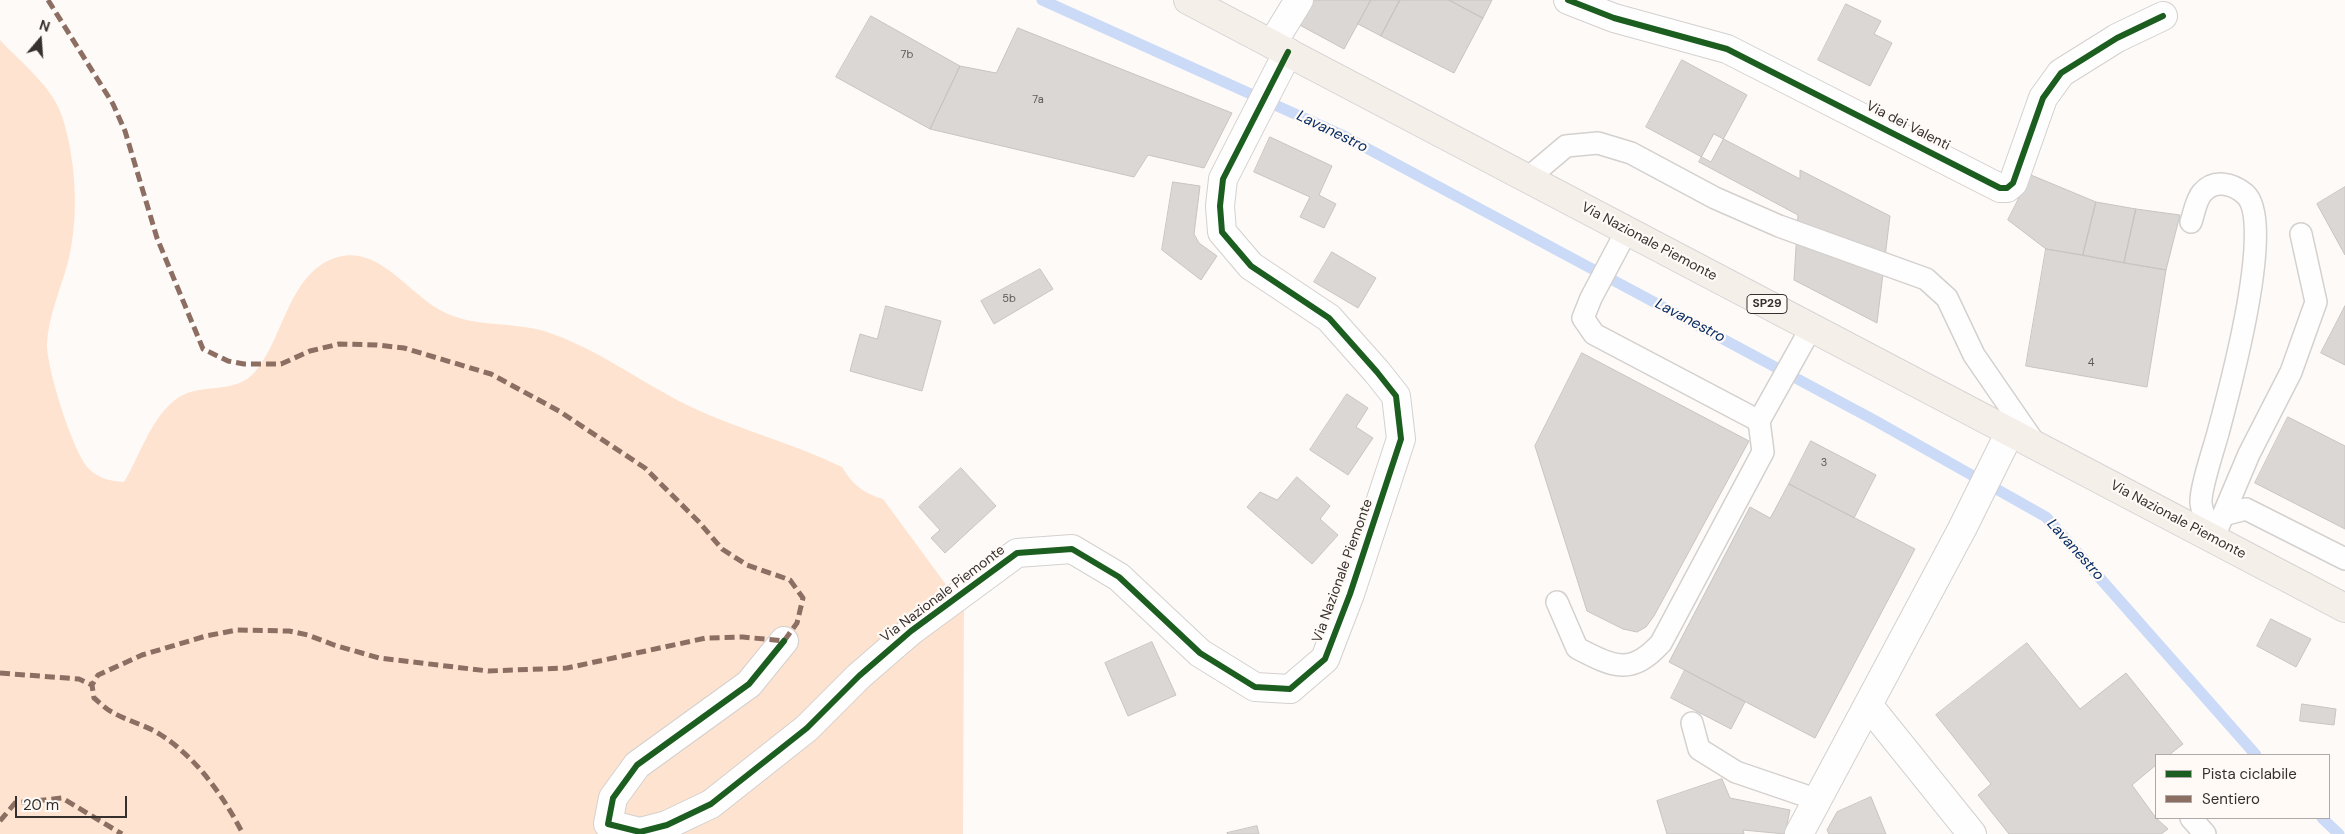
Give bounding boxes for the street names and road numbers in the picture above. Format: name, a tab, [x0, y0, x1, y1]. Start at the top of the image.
street label: Via dei Valenti	[1863, 98, 1953, 154]
street label: Via Nazionale Piemonte	[1578, 199, 1720, 285]
road number: SP29	[1747, 294, 1787, 314]
street label: Via Nazionale Piemonte	[2107, 477, 2249, 563]
street label: Via Nazionale Piemonte	[1309, 497, 1377, 645]
street label: Via Nazionale Piemonte	[878, 542, 1008, 646]

